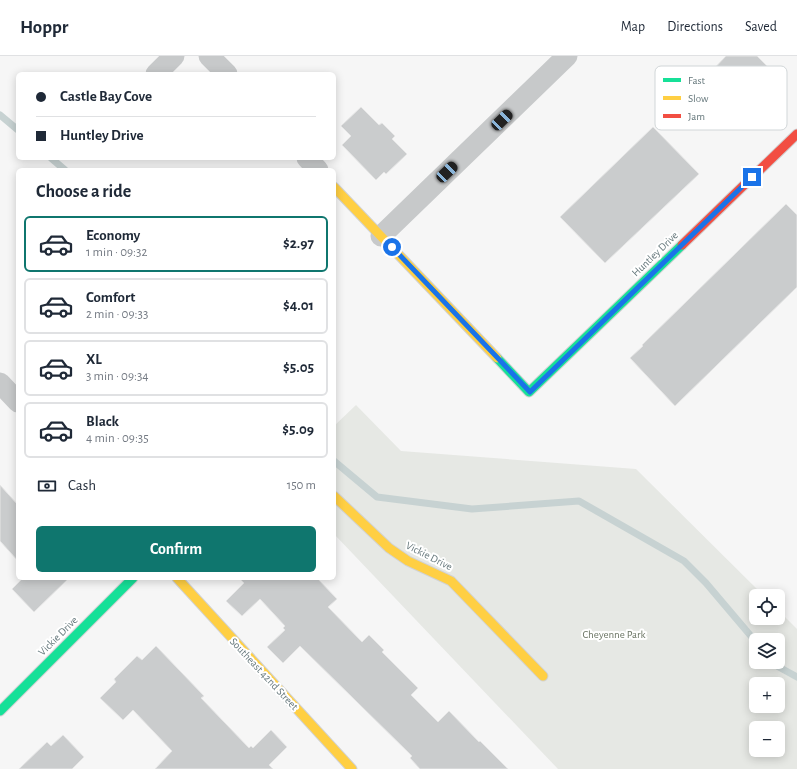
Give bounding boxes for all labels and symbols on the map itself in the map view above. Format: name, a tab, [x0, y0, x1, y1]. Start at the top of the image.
legend	[655, 66, 787, 130]
text: Fast	[688, 75, 706, 86]
text: Slow	[688, 93, 709, 104]
car	[489, 107, 515, 133]
text: Jam	[688, 111, 705, 122]
car	[434, 159, 460, 185]
route end	[743, 168, 761, 186]
street label: Huntley Drive	[630, 229, 680, 279]
route start	[383, 238, 401, 256]
street label: Vickie Drive	[404, 540, 454, 572]
street label: Vickie Drive	[36, 614, 80, 658]
park label: Cheyenne Park	[582, 629, 646, 640]
street label: Southeast 42nd Street	[228, 636, 300, 713]

